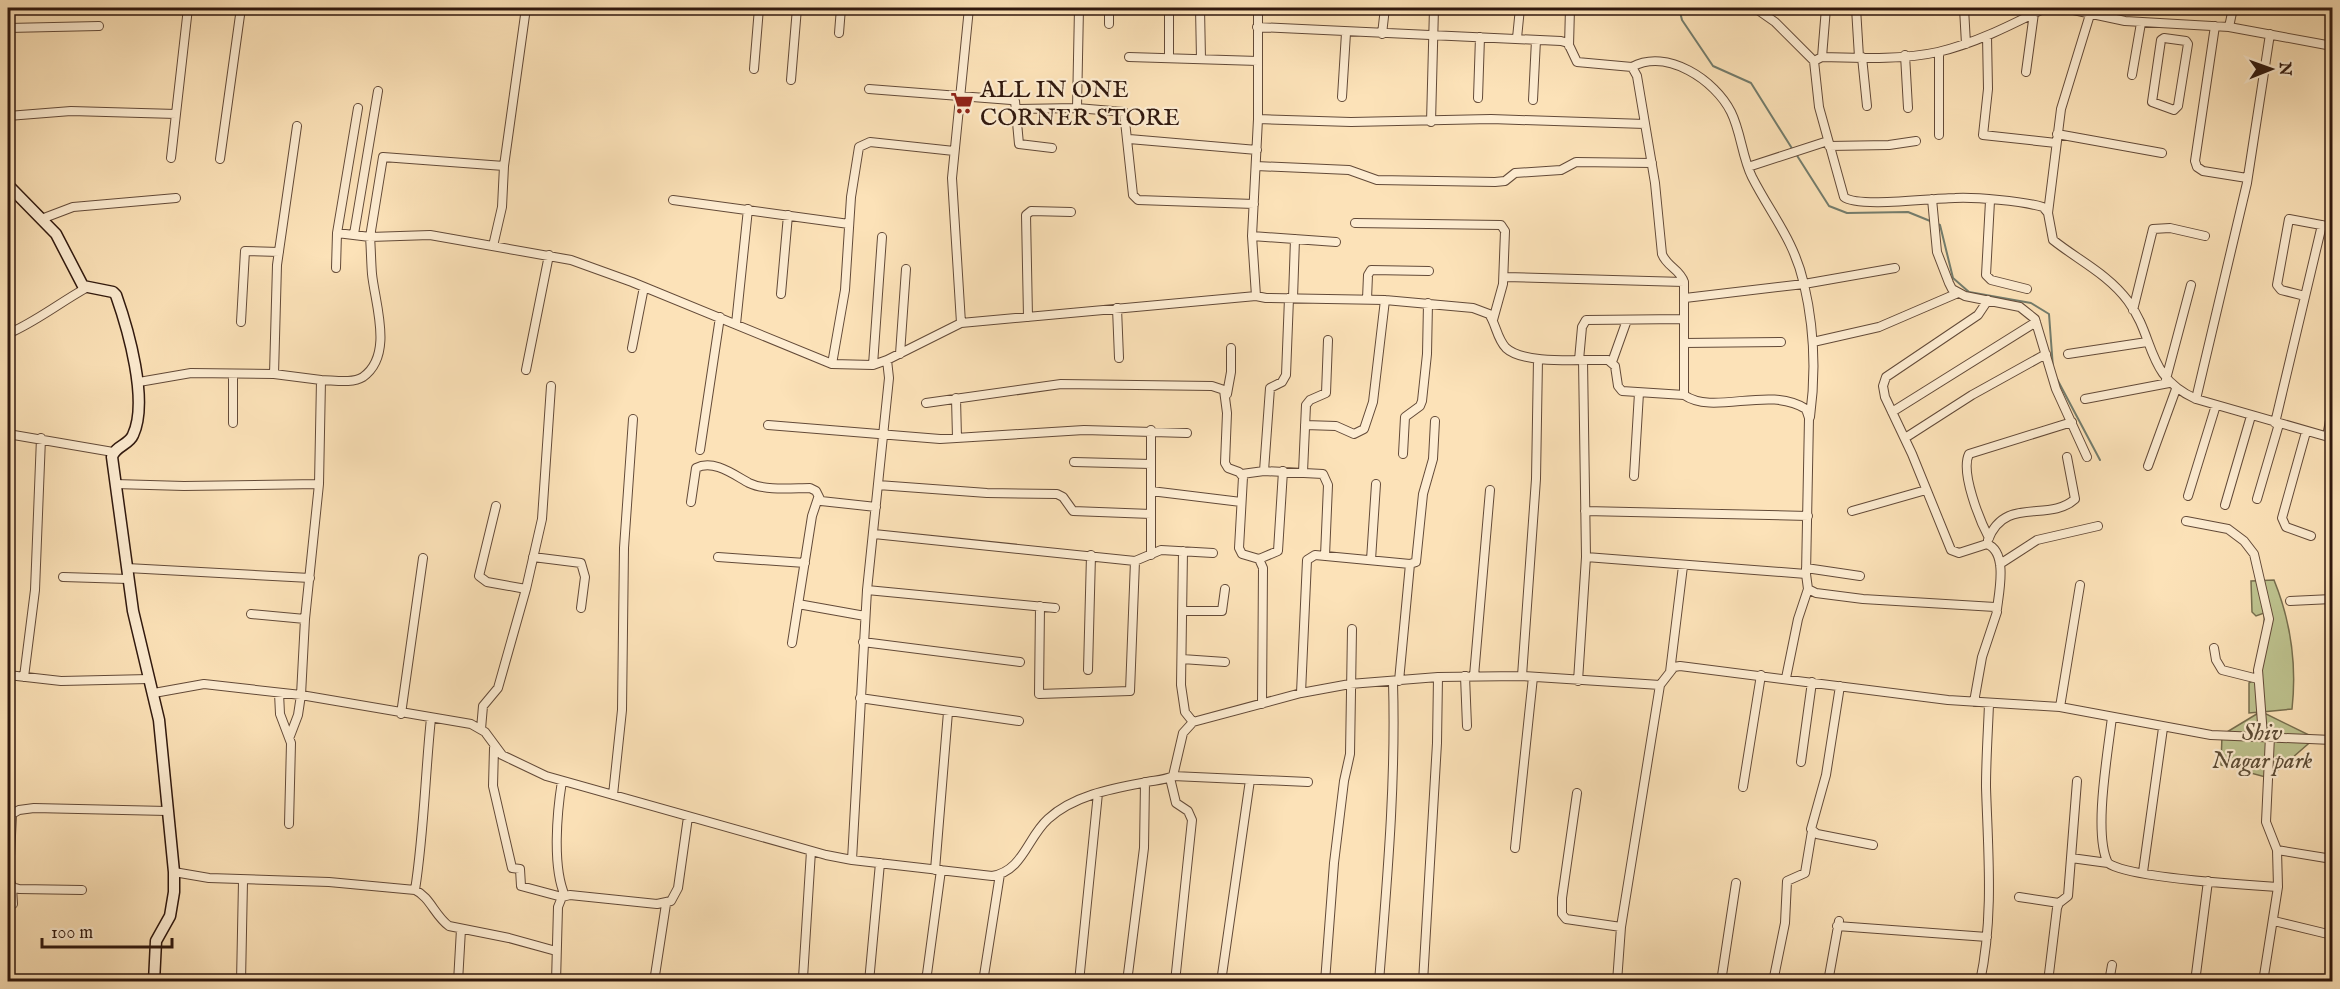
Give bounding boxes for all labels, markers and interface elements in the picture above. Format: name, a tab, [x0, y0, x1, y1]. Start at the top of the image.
north arrow	[2241, 39, 2301, 99]
text: N	[2274, 61, 2294, 76]
place label: ALL IN ONE CORNER STORE	[979, 75, 1180, 134]
supermarket icon: ALL IN ONE CORNER STORE	[949, 90, 975, 116]
park label: Shiv Nagar park	[2212, 718, 2313, 777]
scale bar	[42, 911, 172, 949]
text: 100 m	[51, 922, 93, 945]

